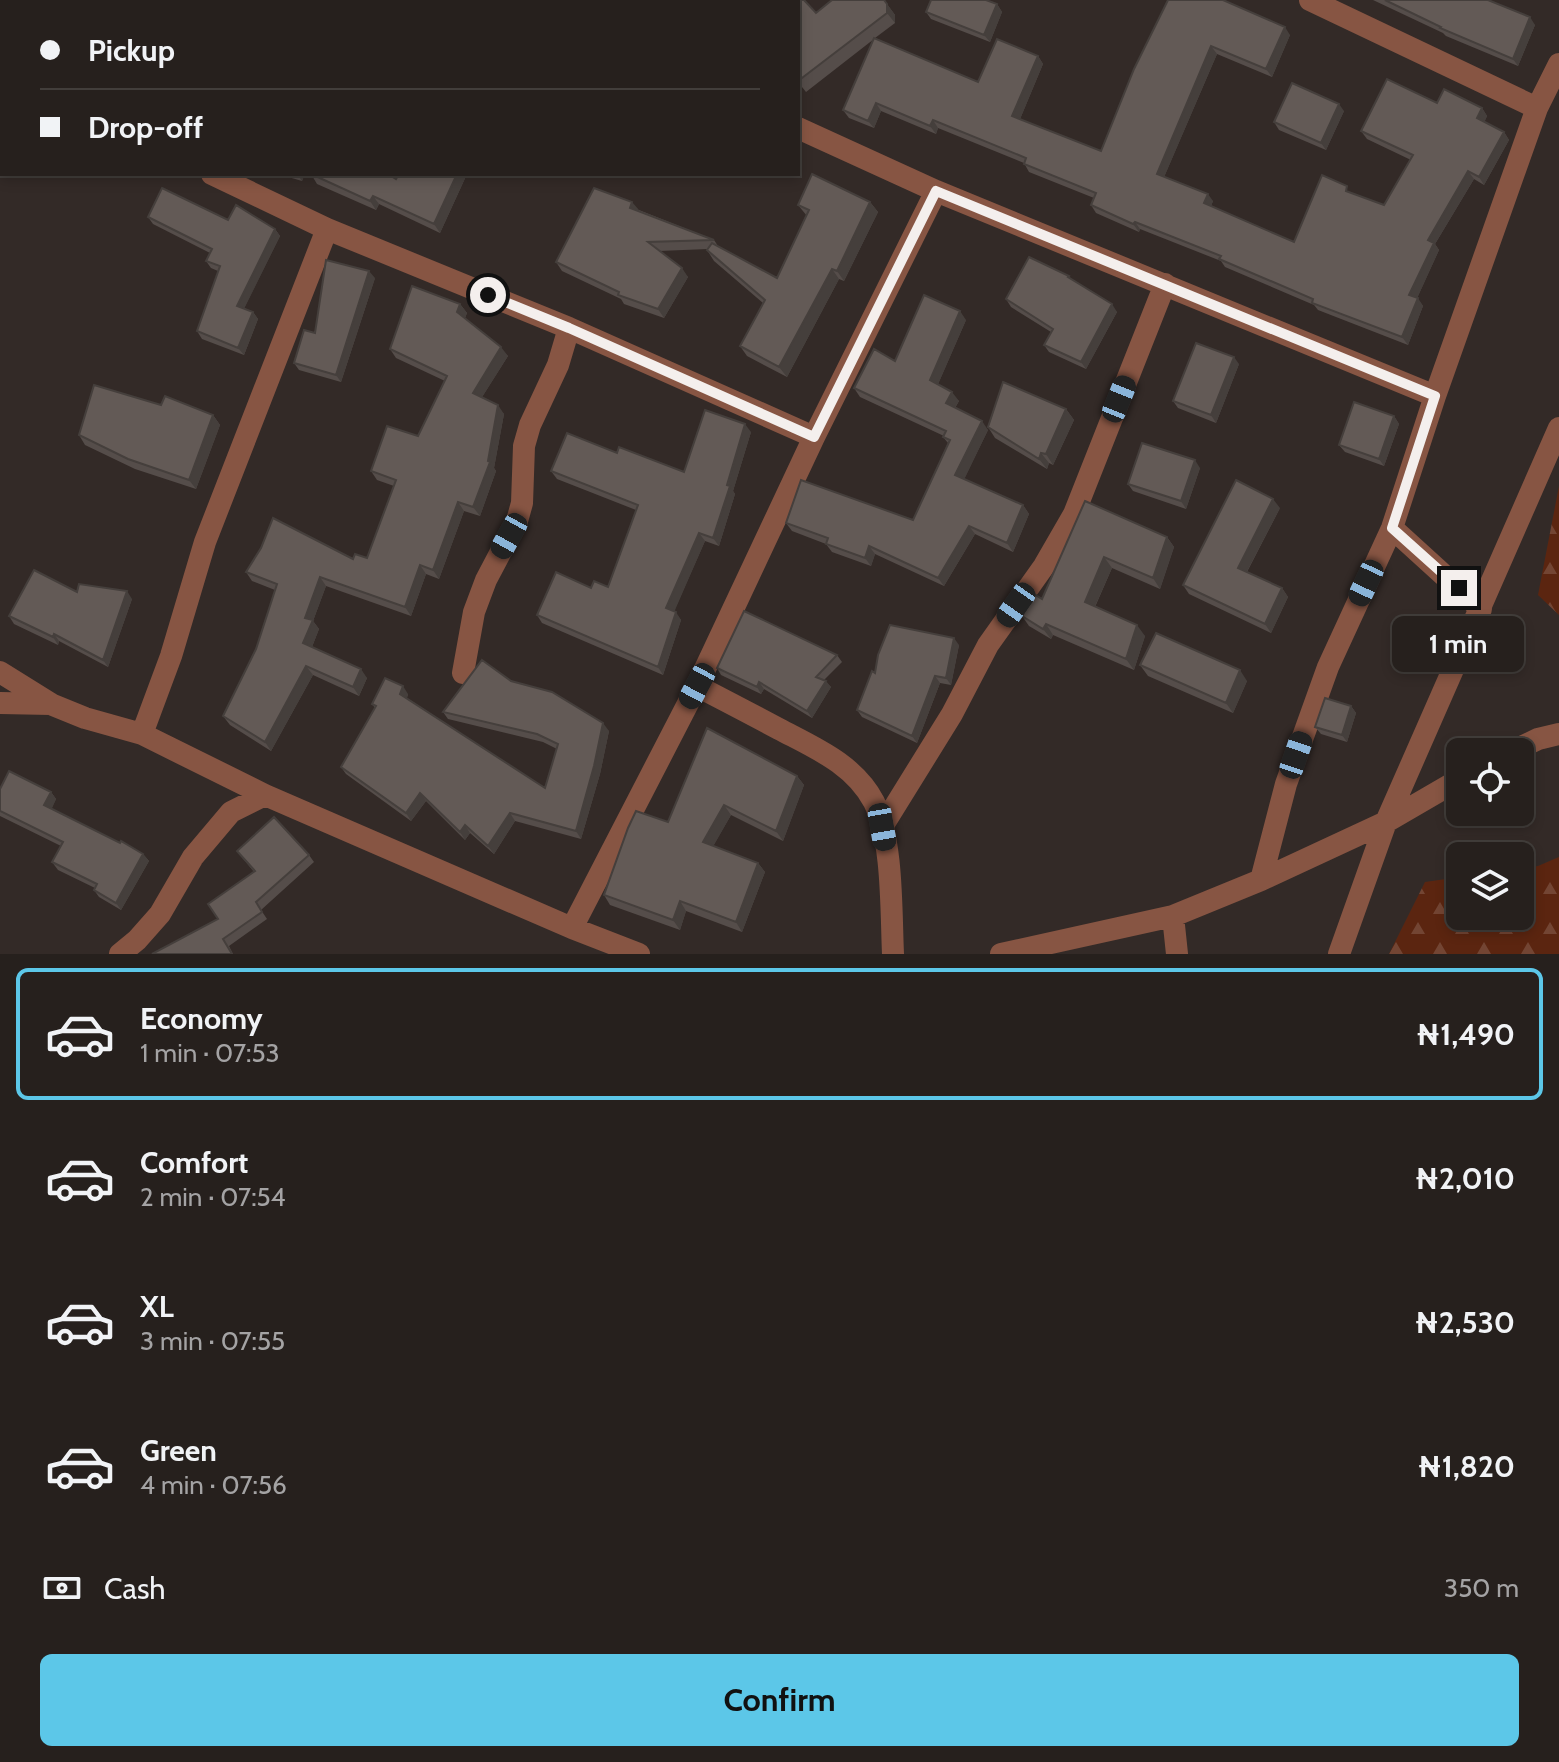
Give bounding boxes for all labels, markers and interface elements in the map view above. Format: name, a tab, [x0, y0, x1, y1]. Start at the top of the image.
text: Pickup	[88, 32, 175, 69]
text: Drop-off	[88, 109, 203, 146]
route start	[470, 277, 506, 313]
car	[1099, 372, 1139, 426]
car	[487, 509, 531, 563]
car	[1345, 556, 1387, 610]
route end	[1441, 570, 1477, 606]
car	[992, 578, 1040, 632]
callout: 1 min	[1393, 616, 1525, 672]
text: 1 min	[1429, 628, 1487, 660]
car	[675, 659, 719, 713]
car	[1277, 728, 1315, 782]
map controls	[1446, 738, 1534, 930]
button: locate	[1446, 738, 1534, 826]
car	[866, 801, 898, 853]
button: layers	[1446, 842, 1534, 930]
icon: car	[44, 998, 116, 1070]
text: Economy	[140, 1000, 263, 1037]
text: ₦1,490	[1416, 1016, 1515, 1053]
text: 1 min · 07:53	[140, 1037, 280, 1069]
icon: car	[44, 1142, 116, 1214]
text: Comfort	[140, 1144, 248, 1181]
text: ₦2,010	[1415, 1160, 1515, 1197]
text: 2 min · 07:54	[140, 1181, 286, 1213]
icon: car	[44, 1286, 116, 1358]
text: XL	[140, 1288, 174, 1325]
text: ₦2,530	[1414, 1304, 1515, 1341]
text: 3 min · 07:55	[140, 1325, 285, 1357]
icon: car	[44, 1430, 116, 1502]
text: Green	[140, 1432, 217, 1469]
text: ₦1,820	[1418, 1448, 1515, 1485]
text: 4 min · 07:56	[140, 1469, 287, 1501]
icon: cash	[40, 1566, 84, 1610]
text: Cash	[104, 1570, 166, 1607]
text: 350 m	[1444, 1572, 1519, 1604]
button: Confirm	[40, 1654, 1519, 1746]

